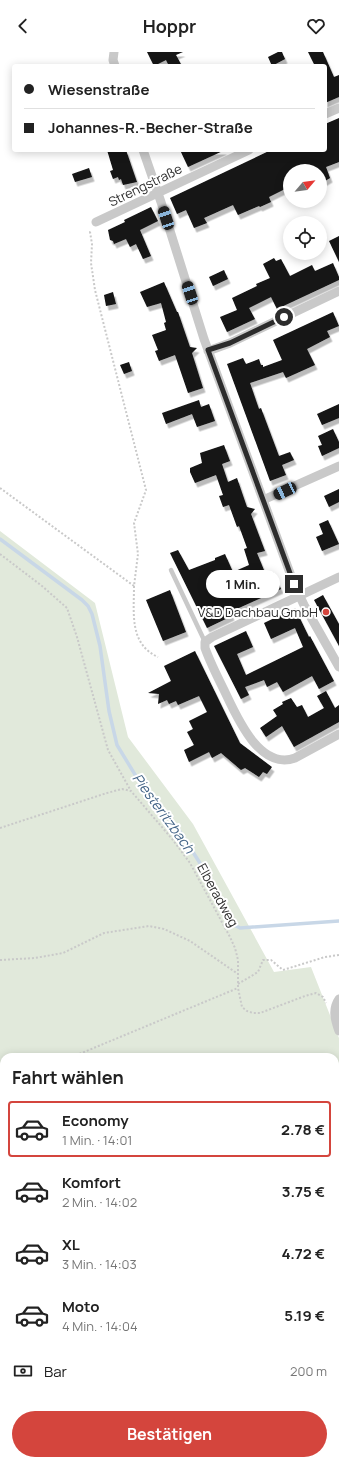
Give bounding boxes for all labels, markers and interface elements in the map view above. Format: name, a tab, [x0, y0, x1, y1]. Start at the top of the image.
text: Hoppr	[143, 14, 196, 38]
icon: back	[12, 15, 34, 37]
icon: heart	[305, 15, 327, 37]
text: Wiesenstraße	[48, 79, 149, 100]
text: Johannes-R.-Becher-Straße	[48, 117, 253, 138]
street label: Strengstraße	[105, 159, 185, 211]
north arrow	[283, 164, 327, 208]
map controls	[283, 164, 327, 260]
car	[157, 205, 175, 231]
button: locate	[283, 216, 327, 260]
car	[181, 280, 199, 306]
route start	[275, 308, 293, 326]
car	[272, 480, 298, 502]
callout: 1 Min.	[206, 570, 280, 598]
text: 1 Min.	[225, 575, 261, 593]
route end	[285, 575, 303, 593]
place label: V&D Dachbau GmbH	[197, 603, 318, 621]
marker: V&D Dachbau GmbH	[321, 607, 331, 617]
water label: Piesteritzbach	[129, 769, 200, 857]
street label: Elberadweg	[193, 860, 243, 930]
text: Fahrt wählen	[12, 1065, 124, 1089]
text: Economy	[62, 1110, 129, 1131]
icon: car	[14, 1111, 50, 1147]
text: 2.78 €	[281, 1119, 325, 1140]
text: 1 Min. · 14:01	[62, 1131, 132, 1149]
text: Komfort	[62, 1172, 121, 1193]
icon: car	[14, 1173, 50, 1209]
text: 3.75 €	[282, 1181, 325, 1202]
text: 2 Min. · 14:02	[62, 1193, 137, 1211]
text: XL	[62, 1234, 80, 1255]
icon: car	[14, 1235, 50, 1271]
text: 4.72 €	[281, 1243, 325, 1264]
text: 3 Min. · 14:03	[62, 1255, 137, 1273]
text: Moto	[62, 1296, 99, 1317]
icon: car	[14, 1297, 50, 1333]
text: 5.19 €	[284, 1305, 325, 1326]
text: 4 Min. · 14:04	[62, 1317, 138, 1335]
icon: cash	[12, 1360, 34, 1382]
text: Bar	[44, 1361, 67, 1382]
text: 200 m	[290, 1362, 327, 1380]
button: Bestätigen	[12, 1411, 327, 1457]

